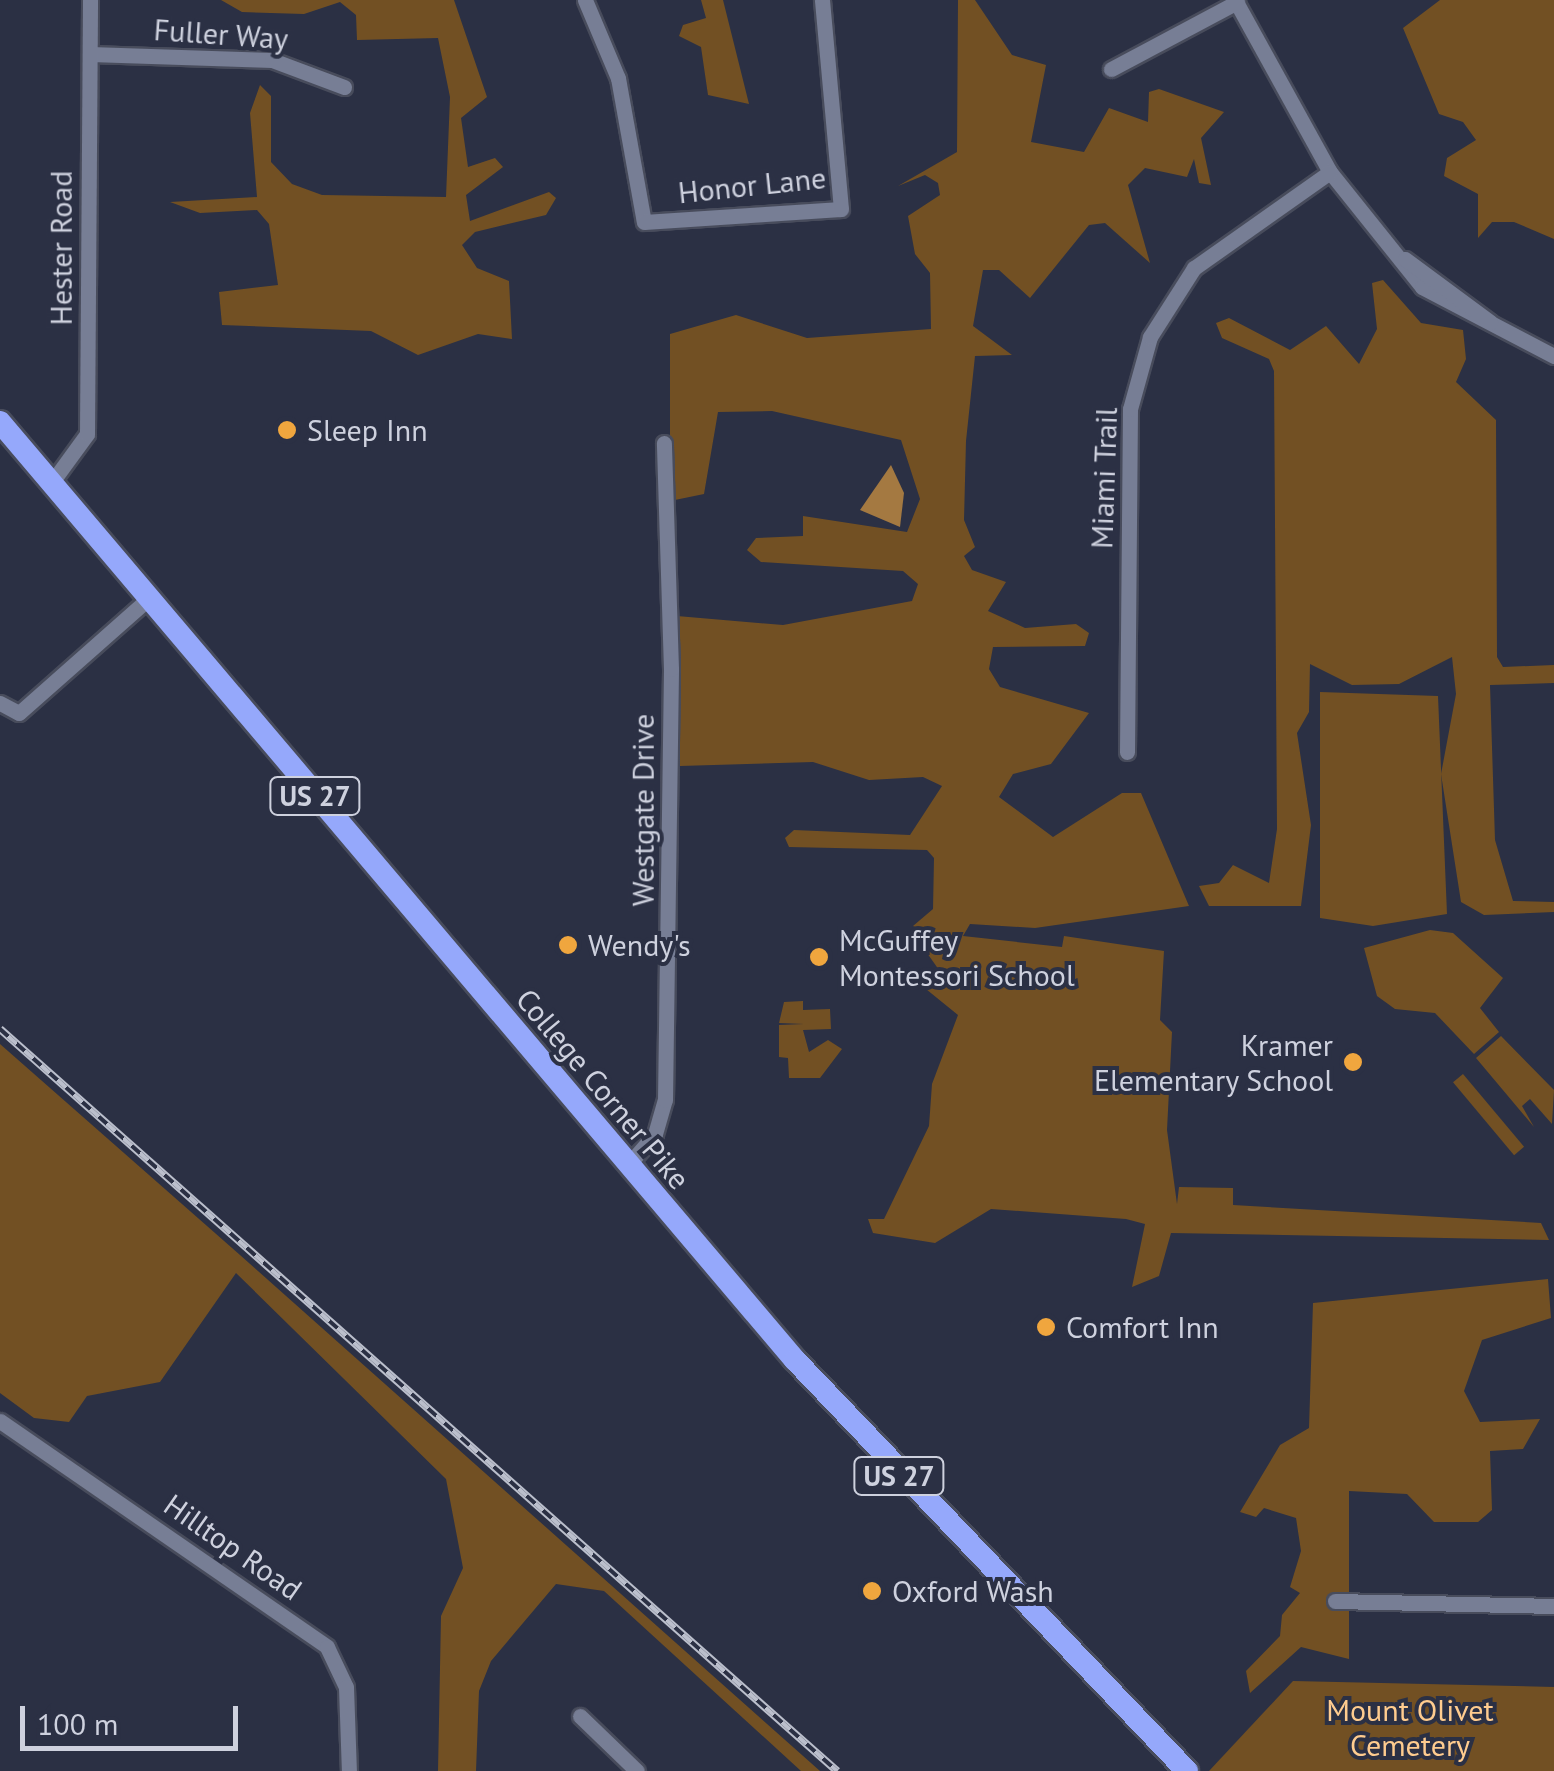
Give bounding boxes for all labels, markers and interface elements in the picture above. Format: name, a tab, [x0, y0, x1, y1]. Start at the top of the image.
street label: Fuller Way	[152, 11, 290, 57]
street label: Honor Lane	[676, 159, 828, 211]
street label: Hester Road	[43, 171, 79, 325]
street label: Miami Trail	[1084, 406, 1124, 550]
place label: Sleep Inn	[307, 412, 428, 448]
marker: Sleep Inn	[276, 419, 298, 441]
street label: Westgate Drive	[625, 714, 661, 906]
road number: US 27	[268, 773, 362, 819]
place label: McGuffey Montessori School	[839, 922, 1075, 992]
place label: Wendy's	[588, 927, 691, 963]
marker: Wendy's	[557, 934, 579, 956]
marker: McGuffey Montessori School	[808, 946, 830, 968]
street label: College Corner Pike	[509, 982, 697, 1196]
place label: Kramer Elementary School	[1093, 1027, 1333, 1098]
marker: Kramer Elementary School	[1342, 1051, 1364, 1073]
place label: Comfort Inn	[1066, 1309, 1219, 1345]
marker: Comfort Inn	[1035, 1316, 1057, 1338]
road number: US 27	[852, 1453, 946, 1499]
street label: Hilltop Road	[157, 1487, 309, 1607]
place label: Oxford Wash	[892, 1573, 1054, 1609]
marker: Oxford Wash	[861, 1580, 883, 1602]
scale bar	[25, 1686, 242, 1748]
park label: Mount Olivet Cemetery	[1326, 1692, 1494, 1762]
text: 100 m	[37, 1704, 118, 1743]

